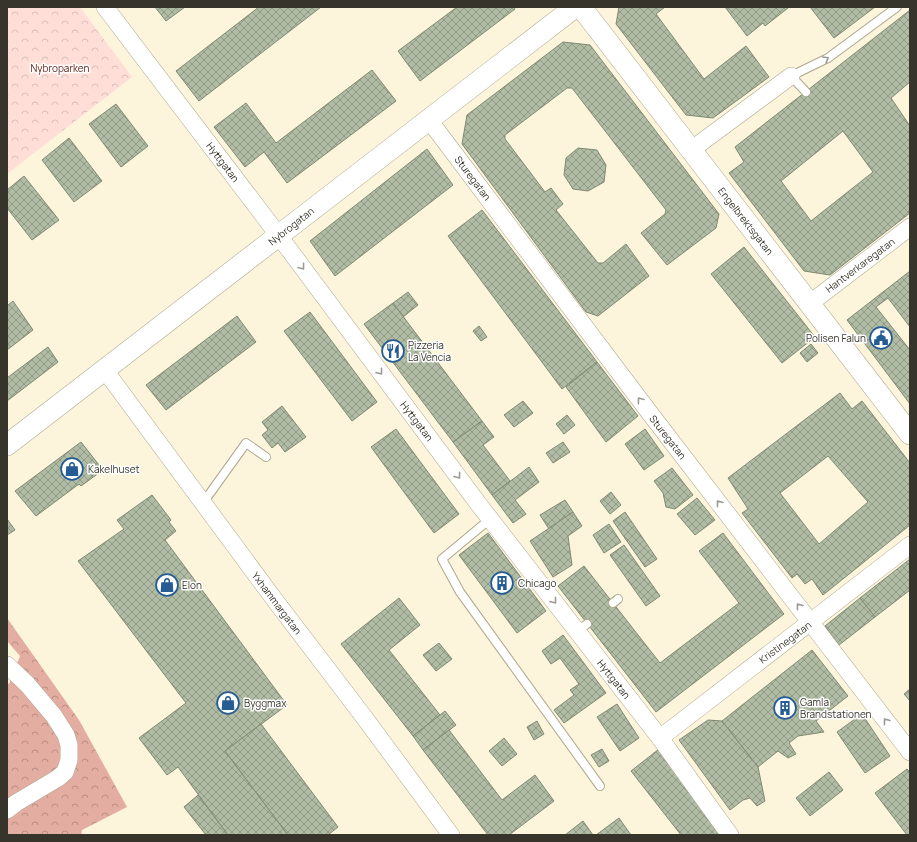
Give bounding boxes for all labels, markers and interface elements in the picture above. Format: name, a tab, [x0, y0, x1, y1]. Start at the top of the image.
one-way arrow	[822, 56, 829, 63]
park label: Nybroparken	[30, 61, 90, 75]
street label: Hyttgatan	[203, 139, 243, 185]
street label: Sturegatan	[452, 153, 494, 203]
street label: Engelbrektsgatan	[715, 184, 777, 258]
street label: Nybrogatan	[265, 204, 317, 248]
street label: Hantverkaregatan	[822, 234, 898, 296]
one-way arrow	[298, 263, 305, 270]
public building icon: Polisen Falun	[868, 325, 894, 351]
place label: Polisen Falun	[806, 331, 866, 345]
restaurant icon: Pizzeria La Vencia	[380, 338, 406, 364]
place label: Pizzeria La Vencia	[408, 338, 451, 364]
one-way arrow	[375, 367, 382, 374]
street label: Hyttgatan	[397, 398, 437, 444]
one-way arrow	[638, 398, 645, 405]
street label: Sturegatan	[646, 412, 690, 462]
shop icon: Kakelhuset	[59, 456, 85, 482]
place label: Kakelhuset	[88, 462, 140, 476]
one-way arrow	[453, 471, 460, 478]
one-way arrow	[717, 501, 724, 508]
street label: Yxhammargatan	[249, 569, 305, 637]
building icon: Chicago	[489, 570, 515, 596]
shop icon: Elon	[154, 572, 180, 598]
place label: Chicago	[518, 576, 556, 590]
place label: Elon	[182, 578, 202, 592]
one-way arrow	[549, 597, 556, 604]
one-way arrow	[796, 604, 803, 611]
street label: Kristinegatan	[756, 618, 814, 666]
street label: Hyttgatan	[594, 656, 634, 702]
shop icon: Byggmax	[215, 690, 241, 716]
building icon: Gamla Brandstationen	[772, 695, 798, 721]
place label: Gamla Brandstationen	[800, 695, 872, 721]
place label: Byggmax	[244, 696, 287, 710]
one-way arrow	[884, 718, 891, 725]

